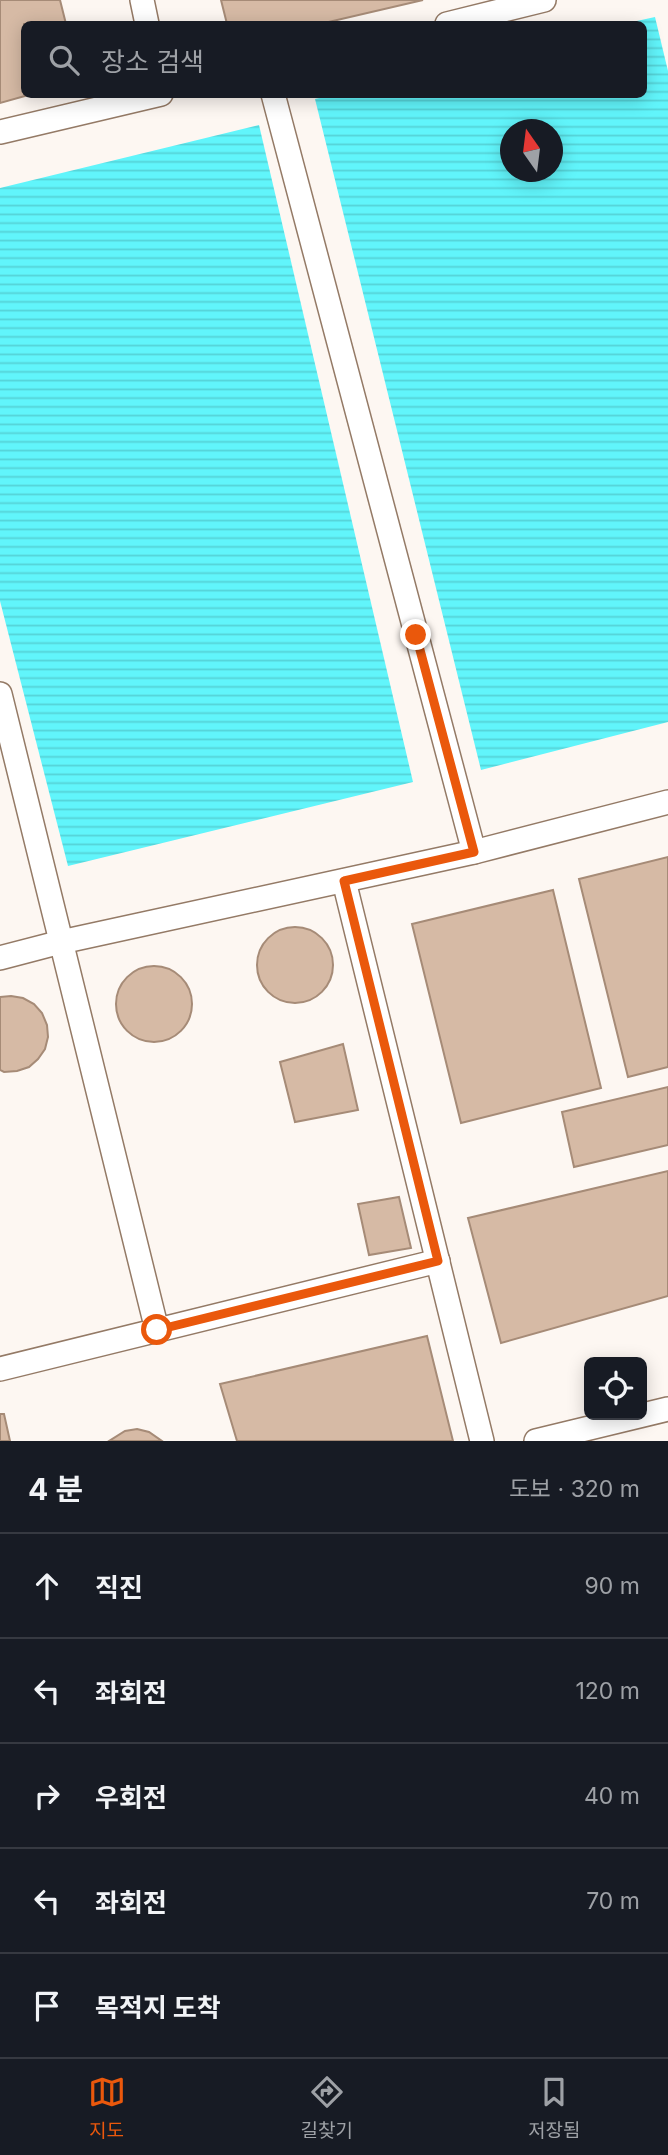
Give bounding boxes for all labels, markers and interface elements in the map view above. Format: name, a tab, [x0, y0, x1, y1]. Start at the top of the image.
search box	[21, 21, 647, 98]
icon: search	[45, 41, 83, 79]
text: 장소 검색	[101, 46, 204, 77]
north arrow	[500, 119, 563, 182]
route end	[400, 619, 431, 650]
route start	[141, 1314, 172, 1345]
map controls	[584, 1357, 647, 1420]
button: locate	[584, 1357, 647, 1420]
text: 4 분	[28, 1471, 83, 1507]
text: 도보 · 320 m	[509, 1475, 640, 1503]
icon: ahead	[28, 1567, 66, 1605]
text: 직진	[95, 1572, 143, 1603]
text: 90 m	[585, 1572, 640, 1600]
icon: left	[28, 1672, 66, 1710]
text: 좌회전	[95, 1677, 167, 1708]
text: 120 m	[575, 1677, 640, 1705]
icon: right	[28, 1777, 66, 1815]
text: 우회전	[95, 1782, 167, 1813]
text: 40 m	[584, 1782, 640, 1810]
icon: left	[28, 1882, 66, 1920]
text: 좌회전	[95, 1887, 167, 1918]
text: 70 m	[586, 1887, 640, 1915]
icon: arrive	[28, 1987, 66, 2025]
text: 목적지 도착	[95, 1992, 221, 2023]
tab: 지도	[88, 2073, 126, 2142]
tab: 길찾기	[301, 2073, 353, 2142]
tab: 저장됨	[528, 2073, 580, 2142]

